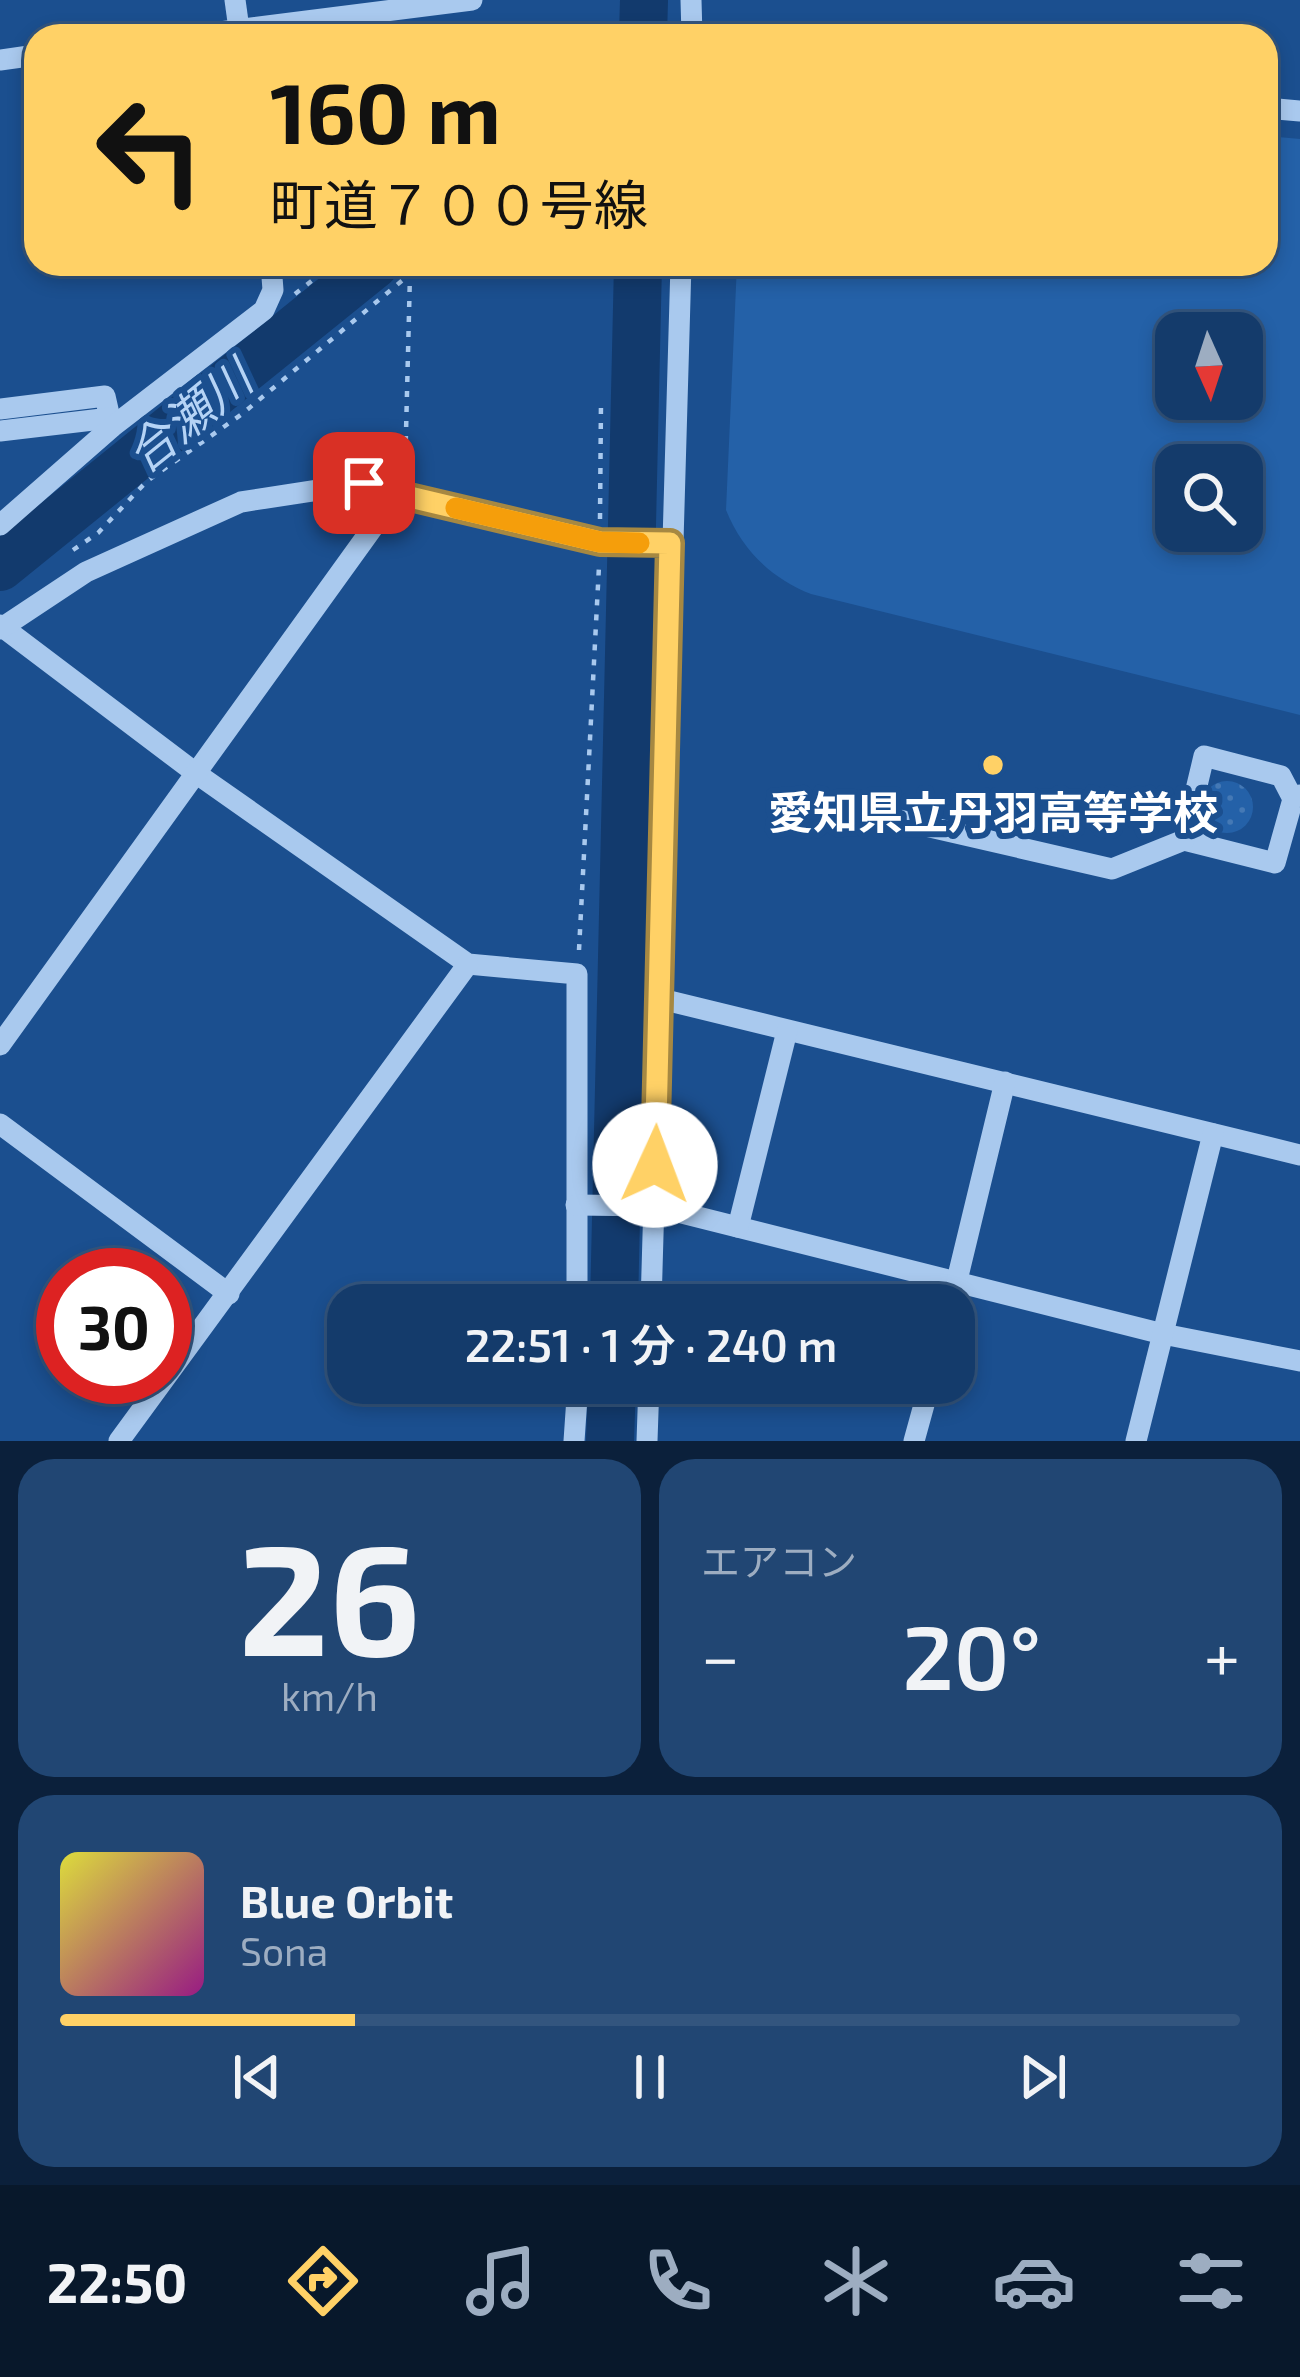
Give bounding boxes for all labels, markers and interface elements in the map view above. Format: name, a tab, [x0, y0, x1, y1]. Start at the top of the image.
text: 160 m	[270, 60, 501, 161]
icon: left	[72, 72, 228, 228]
text: 町道７００号線	[270, 171, 648, 236]
north arrow	[1155, 312, 1263, 420]
map controls	[1155, 312, 1263, 552]
water label: 合瀬川	[114, 344, 266, 483]
pin	[313, 432, 415, 534]
button: search	[1155, 444, 1263, 552]
icon: arrive	[331, 450, 397, 516]
marker: 愛知県立丹羽高等学校	[980, 752, 1006, 778]
place label: 愛知県立丹羽高等学校	[768, 784, 1218, 838]
position arrow	[592, 1102, 718, 1228]
speed limit sign: 30	[36, 1248, 192, 1404]
text: 22:51 · 1 分 · 240 m	[465, 1317, 837, 1371]
text: 26	[238, 1500, 421, 1687]
text: エアコン	[701, 1537, 857, 1584]
text: 20°	[902, 1600, 1041, 1708]
text: −	[701, 1615, 740, 1694]
text: +	[1204, 1615, 1240, 1694]
text: km/h	[281, 1672, 378, 1719]
text: Blue Orbit	[240, 1873, 453, 1927]
text: Sona	[240, 1927, 328, 1974]
icon: previous	[224, 2044, 290, 2110]
icon: pause	[617, 2044, 683, 2110]
icon: next	[1010, 2044, 1076, 2110]
icon: directions	[281, 2239, 365, 2323]
icon: music	[459, 2239, 543, 2323]
icon: phone	[636, 2239, 720, 2323]
icon: climate	[814, 2239, 898, 2323]
icon: car	[992, 2239, 1076, 2323]
icon: filters	[1169, 2239, 1253, 2323]
text: 22:50	[47, 2249, 187, 2314]

